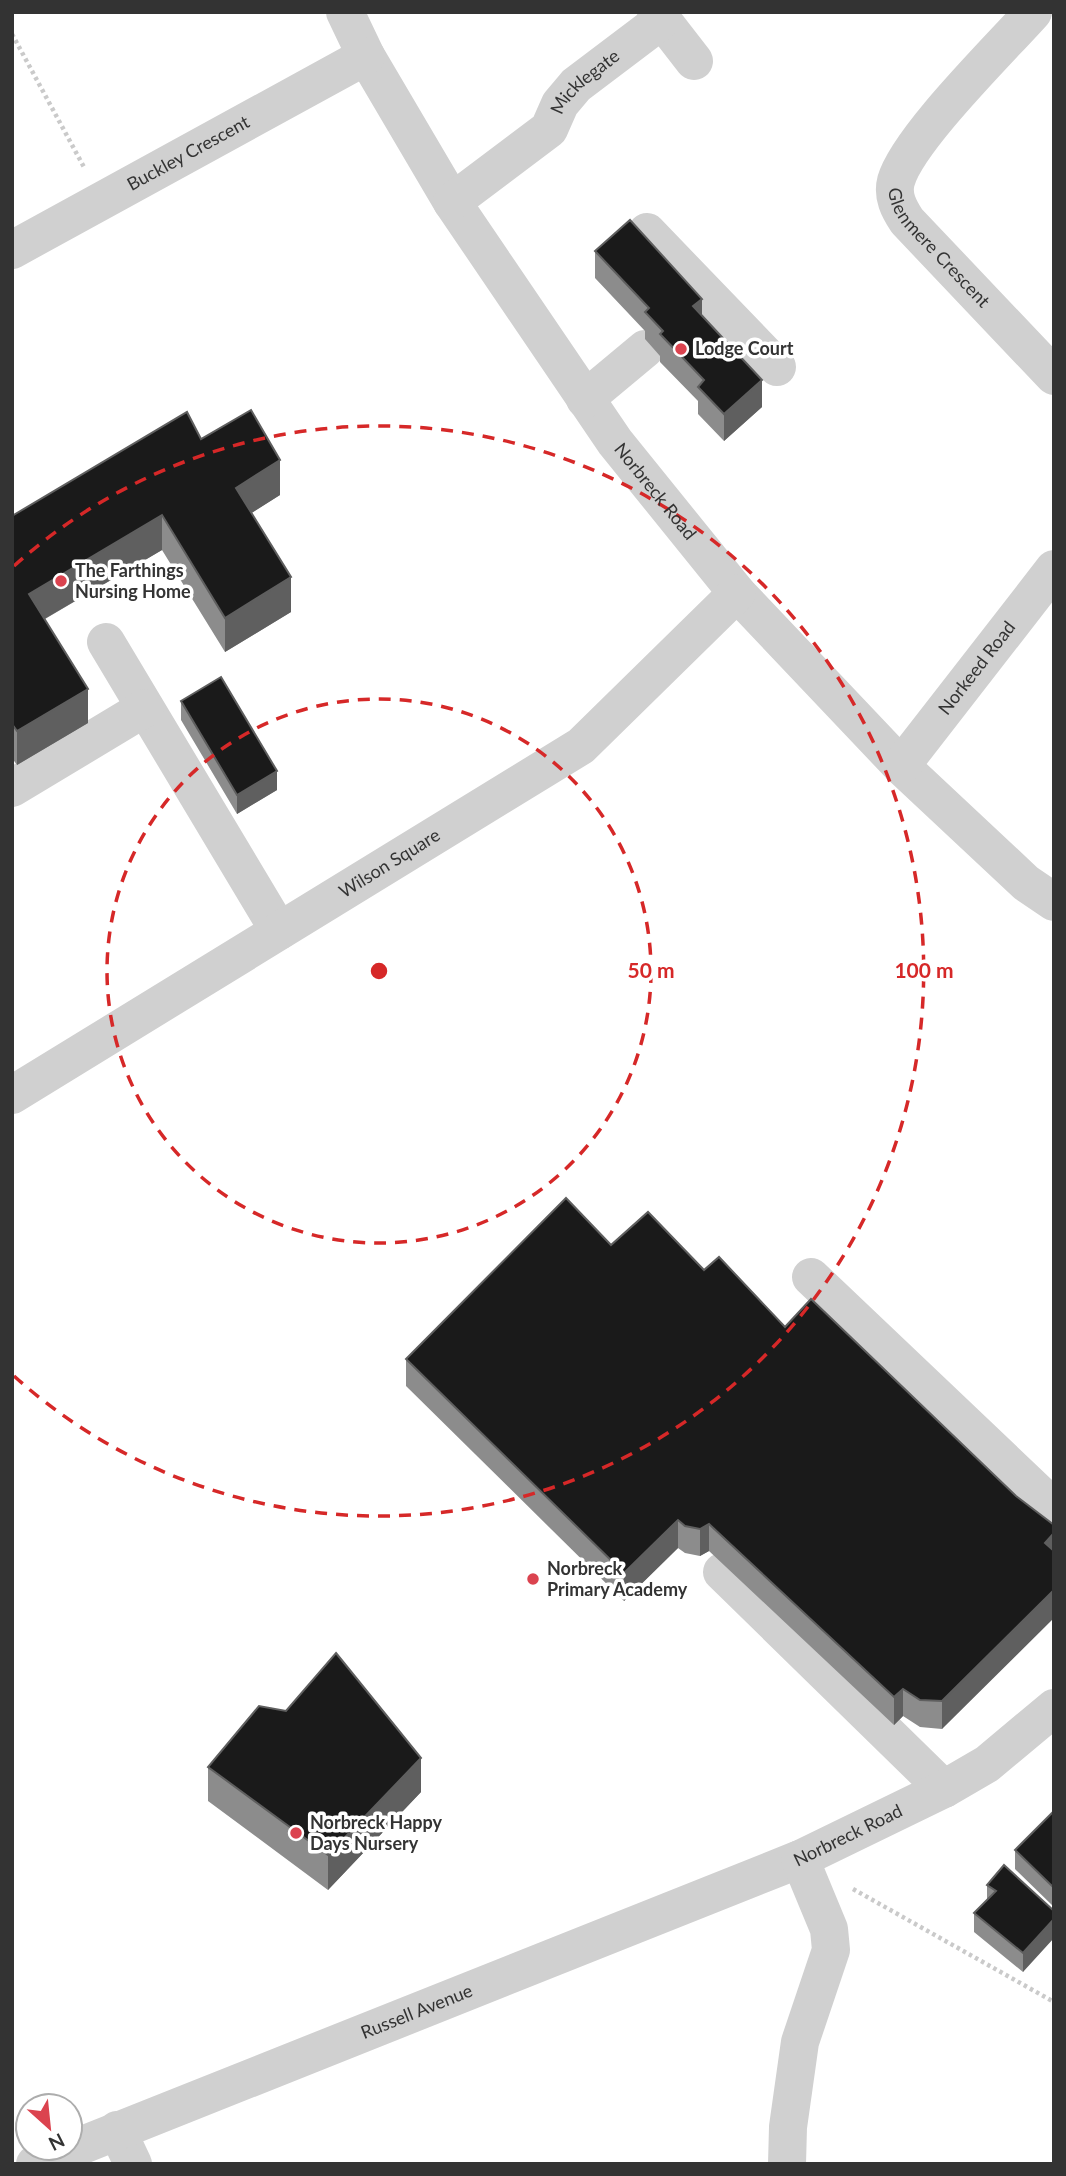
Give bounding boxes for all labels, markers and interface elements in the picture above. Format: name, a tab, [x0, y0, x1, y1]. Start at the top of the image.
street label: Micklegate	[545, 44, 623, 117]
street label: Buckley Crescent	[123, 110, 253, 195]
street label: Glenmere Crescent	[884, 186, 995, 312]
place label: Lodge Court	[695, 337, 794, 359]
marker: Lodge Court	[673, 341, 689, 357]
street label: Norbreck Road	[610, 438, 702, 544]
place label: The Farthings Nursing Home	[75, 559, 191, 602]
marker: The Farthings Nursing Home	[53, 573, 69, 589]
street label: Norkeed Road	[933, 616, 1019, 719]
street label: Wilson Square	[335, 823, 444, 902]
text: 50 m	[627, 957, 675, 982]
text: 100 m	[894, 957, 954, 982]
centre of rings	[367, 959, 391, 983]
place label: Norbreck Primary Academy	[547, 1557, 688, 1600]
marker: Norbreck Primary Academy	[525, 1571, 541, 1587]
street label: Norbreck Road	[790, 1799, 906, 1871]
place label: Norbreck Happy Days Nursery	[310, 1811, 443, 1854]
marker: Norbreck Happy Days Nursery	[288, 1825, 304, 1841]
street label: Russell Avenue	[357, 1979, 475, 2043]
north arrow	[14, 2092, 84, 2162]
text: N	[45, 2129, 69, 2156]

